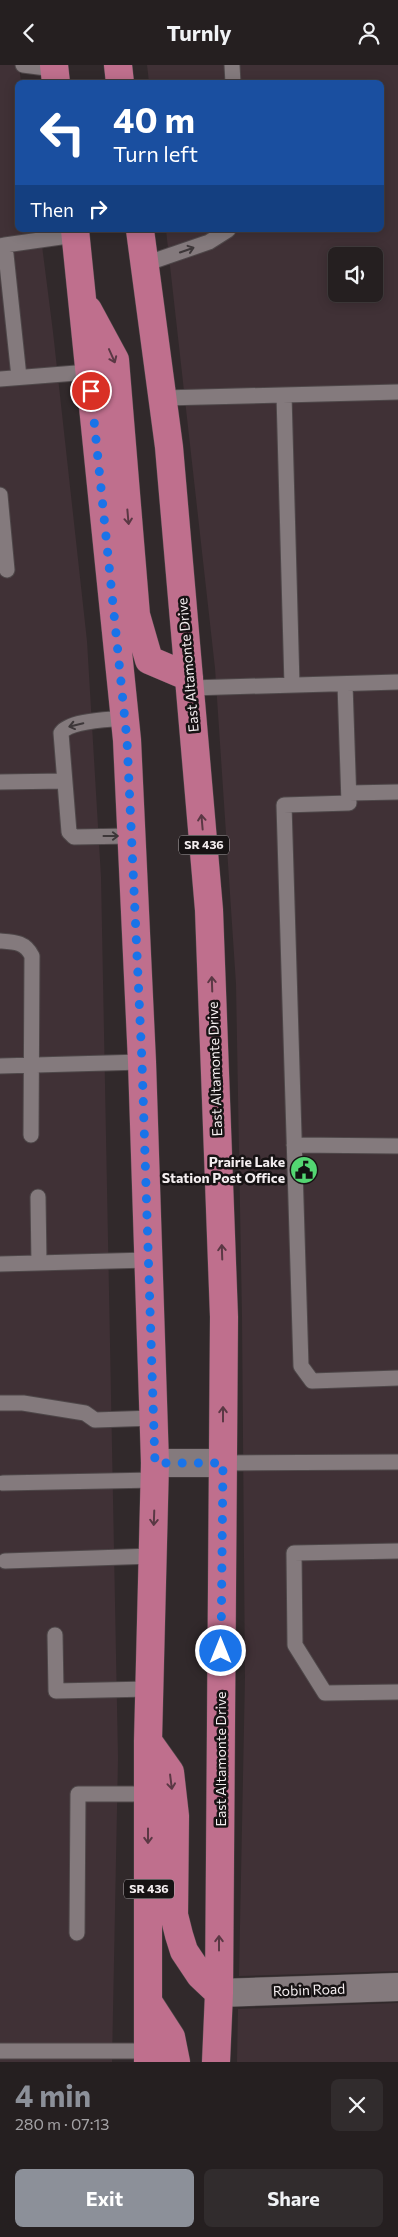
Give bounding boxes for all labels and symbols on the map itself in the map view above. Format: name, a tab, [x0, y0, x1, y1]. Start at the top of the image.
one-way arrow	[178, 244, 194, 254]
one-way arrow	[107, 348, 117, 363]
pin	[70, 370, 112, 412]
one-way arrow	[123, 509, 133, 525]
street label: East Altamonte Drive	[173, 597, 202, 733]
one-way arrow	[69, 721, 85, 730]
one-way arrow	[197, 814, 207, 830]
one-way arrow	[103, 831, 119, 841]
road number: SR 436	[179, 835, 229, 855]
one-way arrow	[207, 976, 216, 992]
street label: East Altamonte Drive	[204, 1001, 225, 1137]
place label: Prairie Lake Station Post Office	[162, 1153, 285, 1186]
public building icon: Prairie Lake Station Post Office	[289, 1155, 319, 1185]
one-way arrow	[217, 1244, 226, 1260]
one-way arrow	[218, 1406, 228, 1422]
one-way arrow	[149, 1510, 158, 1526]
position arrow	[194, 1624, 246, 1676]
street label: East Altamonte Drive	[212, 1692, 229, 1826]
one-way arrow	[166, 1774, 176, 1790]
one-way arrow	[144, 1827, 153, 1843]
road number: SR 436	[124, 1880, 174, 1899]
one-way arrow	[215, 1936, 224, 1952]
street label: Robin Road	[272, 1980, 346, 1999]

